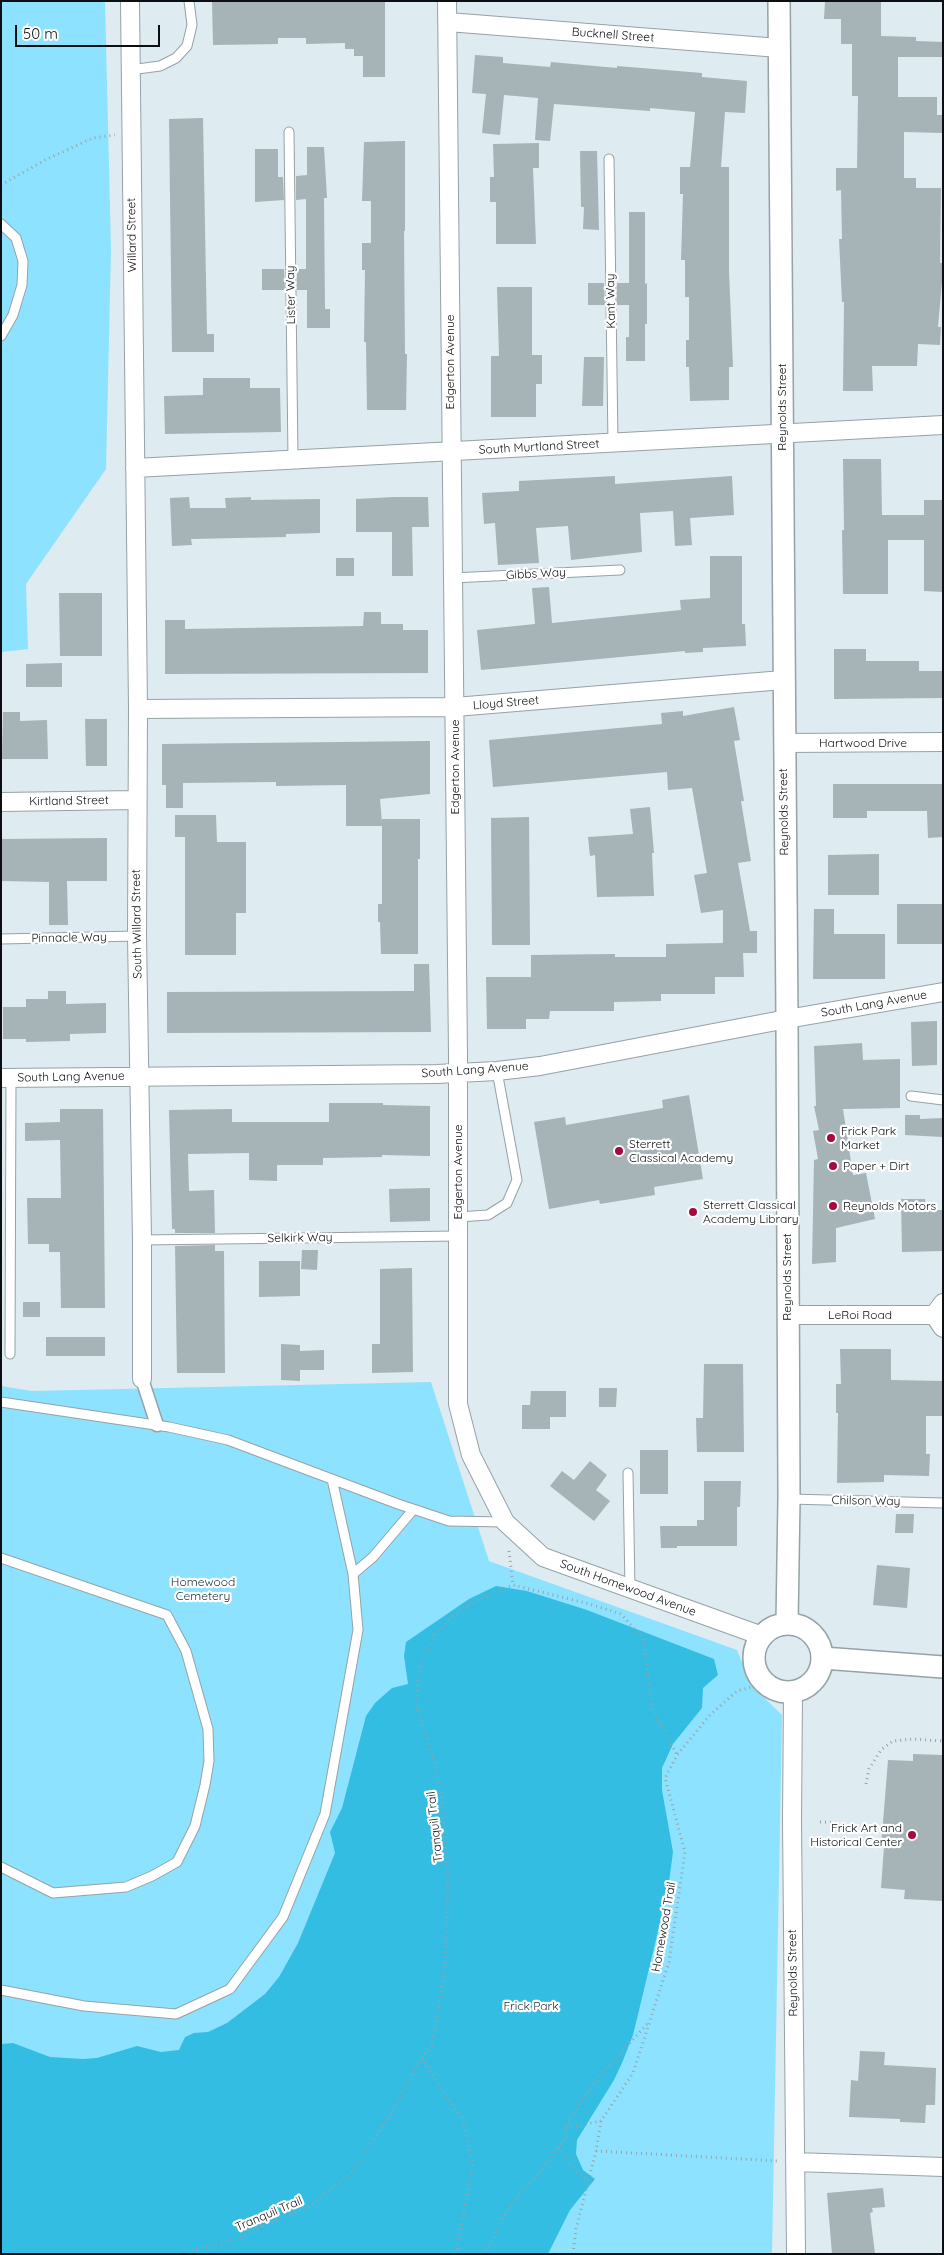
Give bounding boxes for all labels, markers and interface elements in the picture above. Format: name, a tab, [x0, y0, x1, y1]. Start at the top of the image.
scale bar	[18, 15, 162, 47]
text: 50 m	[23, 24, 58, 43]
street label: Bucknell Street	[571, 25, 655, 45]
street label: Willard Street	[124, 198, 140, 272]
street label: Lister Way	[283, 265, 299, 325]
street label: Kant Way	[603, 273, 619, 329]
street label: Edgerton Avenue	[443, 314, 457, 410]
street label: Reynolds Street	[775, 363, 789, 451]
street label: South Murtland Street	[478, 437, 600, 457]
street label: Gibbs Way	[506, 565, 566, 583]
street label: Lloyd Street	[472, 693, 540, 713]
street label: Edgerton Avenue	[448, 719, 462, 815]
street label: Hartwood Drive	[819, 736, 907, 750]
street label: Reynolds Street	[776, 768, 792, 856]
street label: Kirtland Street	[29, 793, 109, 809]
street label: South Willard Street	[129, 869, 145, 979]
street label: Pinnacle Way	[31, 930, 107, 946]
street label: South Lang Avenue	[820, 988, 928, 1020]
street label: South Lang Avenue	[421, 1059, 529, 1081]
street label: South Lang Avenue	[17, 1069, 125, 1085]
street label: Edgerton Avenue	[451, 1124, 465, 1220]
place label: Frick Park Market	[841, 1124, 896, 1152]
marker: Frick Park Market	[825, 1132, 837, 1144]
place label: Sterrett Classical Academy	[629, 1137, 733, 1165]
marker: Sterrett Classical Academy	[613, 1145, 625, 1157]
place label: Paper + Dirt	[843, 1159, 909, 1173]
marker: Paper + Dirt	[827, 1160, 839, 1172]
place label: Sterrett Classical Academy Library	[703, 1198, 799, 1226]
place label: Reynolds Motors	[843, 1199, 936, 1213]
marker: Reynolds Motors	[827, 1200, 839, 1212]
marker: Sterrett Classical Academy Library	[687, 1206, 699, 1218]
street label: Selkirk Way	[267, 1230, 333, 1246]
street label: Reynolds Street	[780, 1233, 794, 1321]
street label: LeRoi Road	[828, 1308, 892, 1322]
street label: Chilson Way	[832, 1493, 900, 1509]
street label: South Homewood Avenue	[558, 1557, 698, 1619]
park label: Homewood Cemetery	[171, 1575, 235, 1603]
street label: Tranquil Trail	[424, 1791, 446, 1863]
place label: Frick Art and Historical Center	[810, 1821, 902, 1849]
marker: Frick Art and Historical Center	[906, 1829, 918, 1841]
street label: Homewood Trail	[649, 1881, 679, 1973]
street label: Reynolds Street	[785, 1929, 801, 2017]
park label: Frick Park	[503, 1999, 559, 2013]
street label: Tranquil Trail	[233, 2193, 305, 2235]

